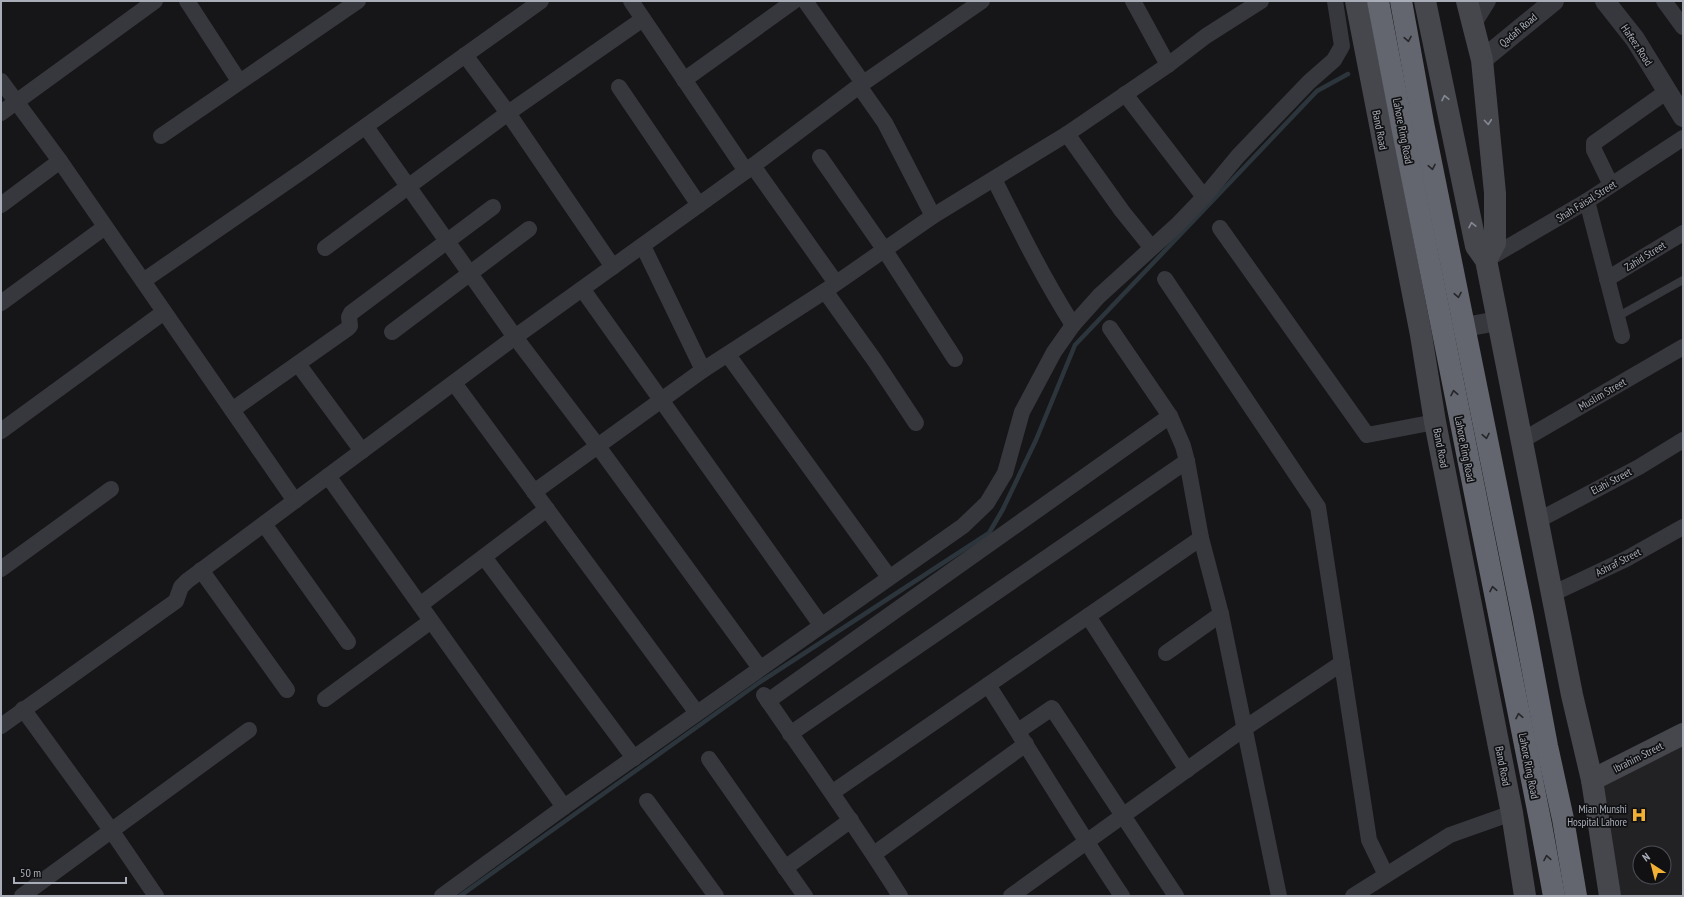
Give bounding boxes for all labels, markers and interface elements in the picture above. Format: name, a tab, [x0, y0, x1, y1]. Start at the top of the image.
street label: Qadafi Road	[1496, 10, 1540, 50]
street label: Hafeez Road	[1618, 22, 1656, 68]
one-way arrow	[1404, 36, 1412, 42]
one-way arrow	[1441, 95, 1449, 101]
street label: Lahore Ring Road	[1390, 97, 1416, 165]
street label: Band Road	[1369, 109, 1391, 151]
one-way arrow	[1483, 119, 1492, 125]
one-way arrow	[1428, 164, 1436, 170]
street label: Shah Faisal Street	[1553, 177, 1619, 225]
one-way arrow	[1468, 222, 1476, 228]
street label: Zahid Street	[1622, 238, 1668, 274]
one-way arrow	[1453, 291, 1462, 298]
street label: Muslim Street	[1576, 375, 1628, 413]
one-way arrow	[1451, 390, 1459, 396]
street label: Lahore Ring Road	[1452, 415, 1478, 483]
street label: Band Road	[1430, 427, 1452, 469]
one-way arrow	[1482, 433, 1490, 439]
street label: Elahi Street	[1588, 464, 1634, 498]
street label: Ashraf Street	[1593, 545, 1643, 579]
one-way arrow	[1490, 586, 1498, 592]
one-way arrow	[1515, 713, 1523, 719]
street label: Lahore Ring Road	[1516, 732, 1542, 800]
street label: Ibrahim Street	[1611, 738, 1665, 776]
street label: Band Road	[1492, 745, 1514, 787]
place label: Mian Munshi Hospital Lahore	[1567, 802, 1627, 829]
hospital icon: Mian Munshi Hospital Lahore	[1630, 806, 1648, 824]
north arrow	[1632, 845, 1672, 885]
text: N	[1640, 849, 1653, 864]
one-way arrow	[1543, 854, 1551, 861]
scale bar	[14, 859, 126, 885]
text: 50 m	[20, 865, 41, 880]

